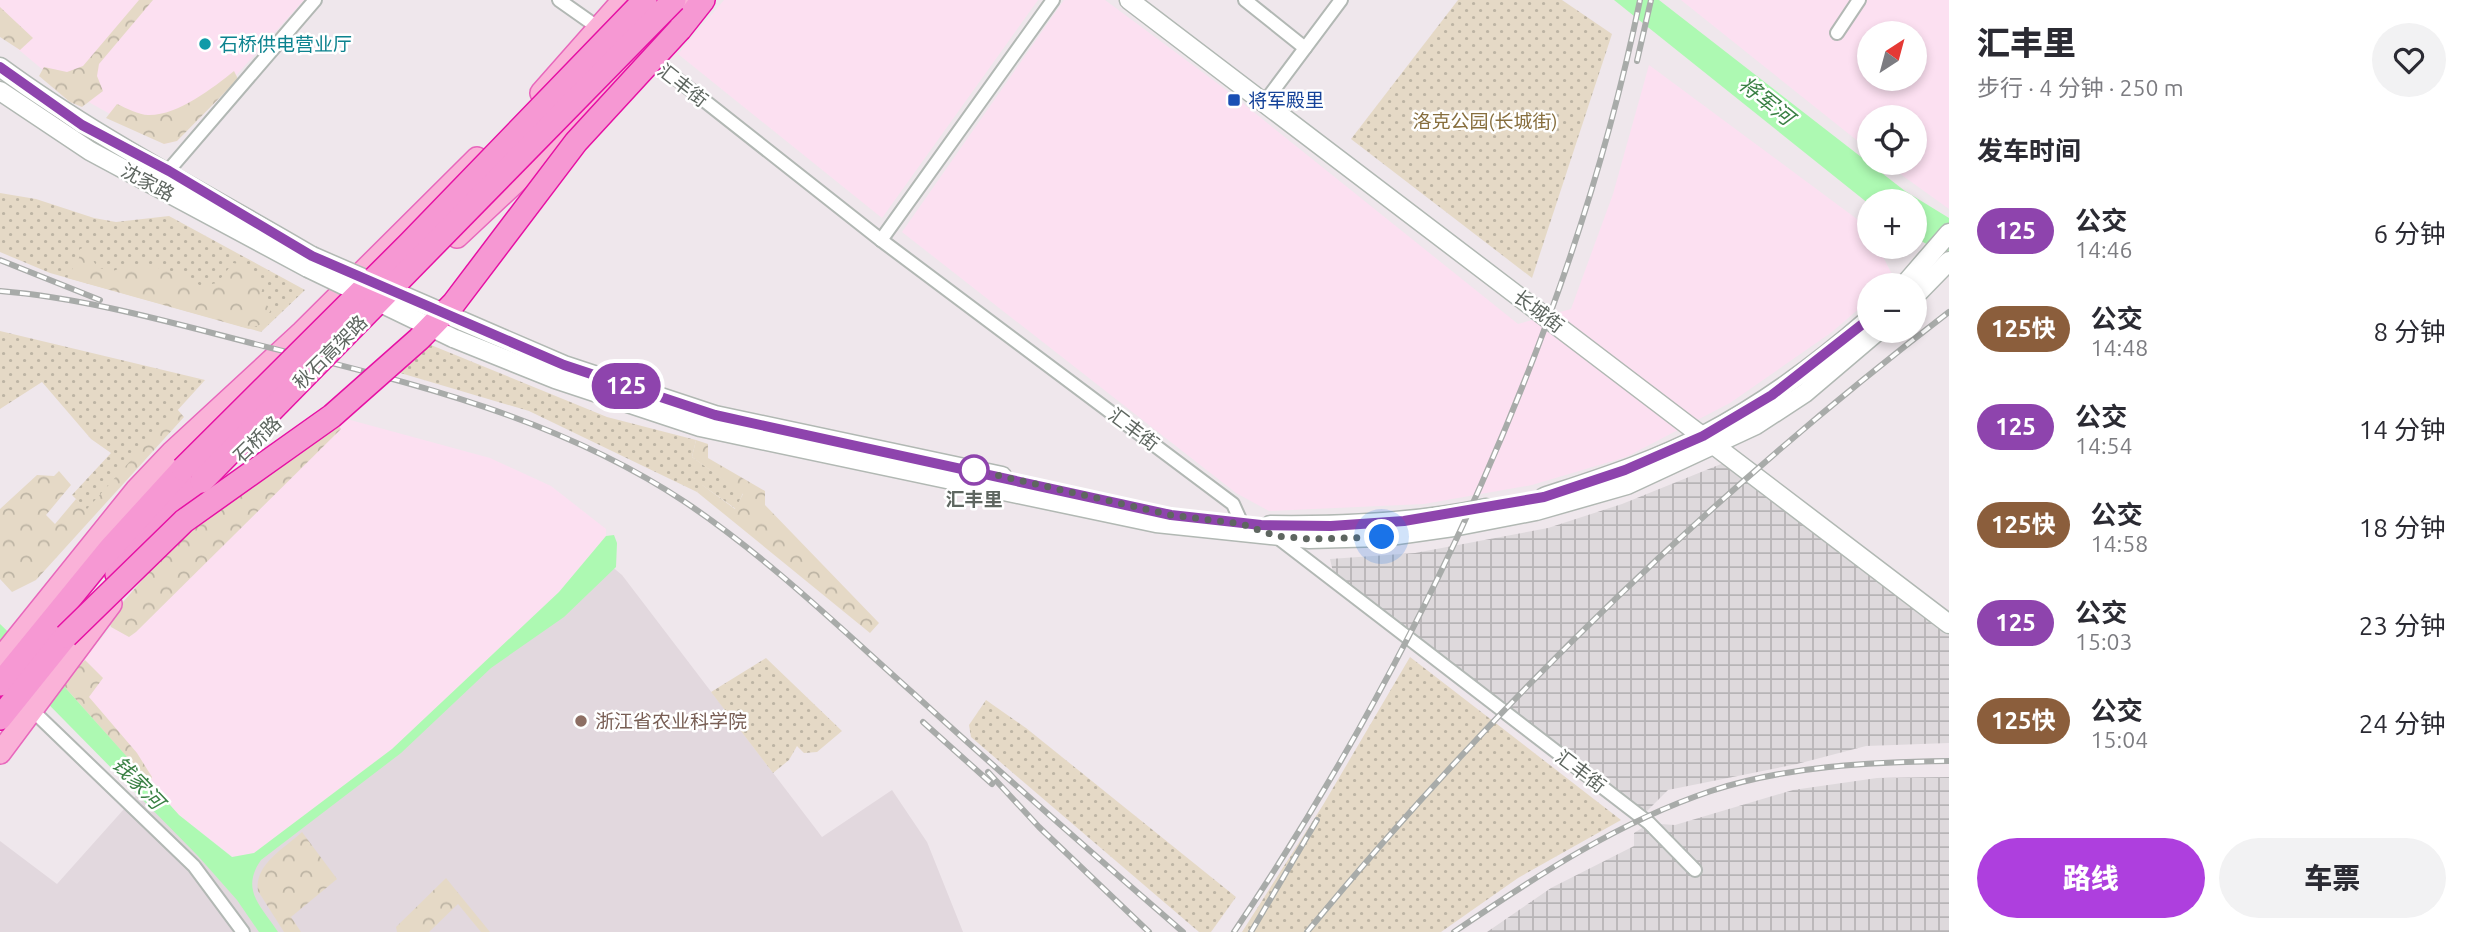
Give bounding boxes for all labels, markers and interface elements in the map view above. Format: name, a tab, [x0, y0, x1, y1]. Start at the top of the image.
north arrow	[1857, 21, 1927, 91]
map controls	[1857, 21, 1927, 343]
button: heart	[2372, 23, 2446, 97]
text: 汇丰里	[1977, 24, 2076, 61]
place label: 石桥供电营业厅	[219, 33, 352, 55]
marker: 石桥供电营业厅	[197, 36, 213, 52]
street label: 汇丰街	[654, 59, 712, 111]
water label: 将军河	[1735, 71, 1802, 132]
text: 步行 · 4 分钟 · 250 m	[1977, 75, 2184, 100]
place label: 将军殿里	[1248, 89, 1324, 111]
marker: 将军殿里	[1226, 92, 1242, 108]
button: locate	[1857, 105, 1927, 175]
park label: 洛克公园(长城街)	[1413, 110, 1557, 132]
text: 发车时间	[1977, 136, 2081, 165]
street label: 沈家路	[118, 159, 178, 205]
button: +	[1857, 189, 1927, 259]
text: 公交	[2075, 206, 2127, 235]
text: 125	[1995, 217, 2036, 244]
text: 6 分钟	[2373, 219, 2446, 248]
text: 14:46	[2075, 237, 2133, 262]
button: −	[1857, 273, 1927, 343]
street label: 长城街	[1510, 285, 1568, 337]
text: 公交	[2091, 304, 2143, 333]
street label: 秋石高架路	[289, 311, 371, 393]
text: 125快	[1991, 315, 2056, 342]
text: 8 分钟	[2373, 317, 2446, 346]
text: 14:48	[2091, 335, 2148, 360]
line badge: 125	[586, 363, 666, 409]
text: 125	[606, 372, 646, 399]
text: 公交	[2075, 402, 2127, 431]
street label: 汇丰街	[1105, 403, 1163, 455]
street label: 石桥路	[229, 411, 285, 467]
text: 125	[1995, 413, 2036, 440]
text: 14 分钟	[2359, 415, 2446, 444]
text: 14:54	[2075, 433, 2133, 458]
marker: 汇丰里	[959, 455, 989, 485]
place label: 汇丰里	[945, 488, 1003, 510]
text: 公交	[2091, 500, 2143, 529]
text: 125快	[1991, 511, 2056, 538]
text: 18 分钟	[2359, 513, 2446, 542]
your location	[1364, 519, 1399, 554]
text: 14:58	[2091, 531, 2148, 556]
text: 公交	[2075, 598, 2127, 627]
text: 125	[1995, 609, 2036, 636]
text: 23 分钟	[2359, 611, 2446, 640]
text: 15:03	[2075, 629, 2133, 654]
text: 公交	[2091, 696, 2143, 725]
text: 125快	[1991, 707, 2056, 734]
text: 24 分钟	[2359, 709, 2446, 738]
place label: 浙江省农业科学院	[595, 710, 747, 732]
marker: 浙江省农业科学院	[573, 713, 589, 729]
text: 15:04	[2091, 727, 2148, 752]
street label: 汇丰街	[1552, 745, 1610, 797]
water label: 钱家河	[108, 751, 172, 816]
button: 路线	[1977, 838, 2205, 918]
button: 车票	[2219, 838, 2446, 918]

